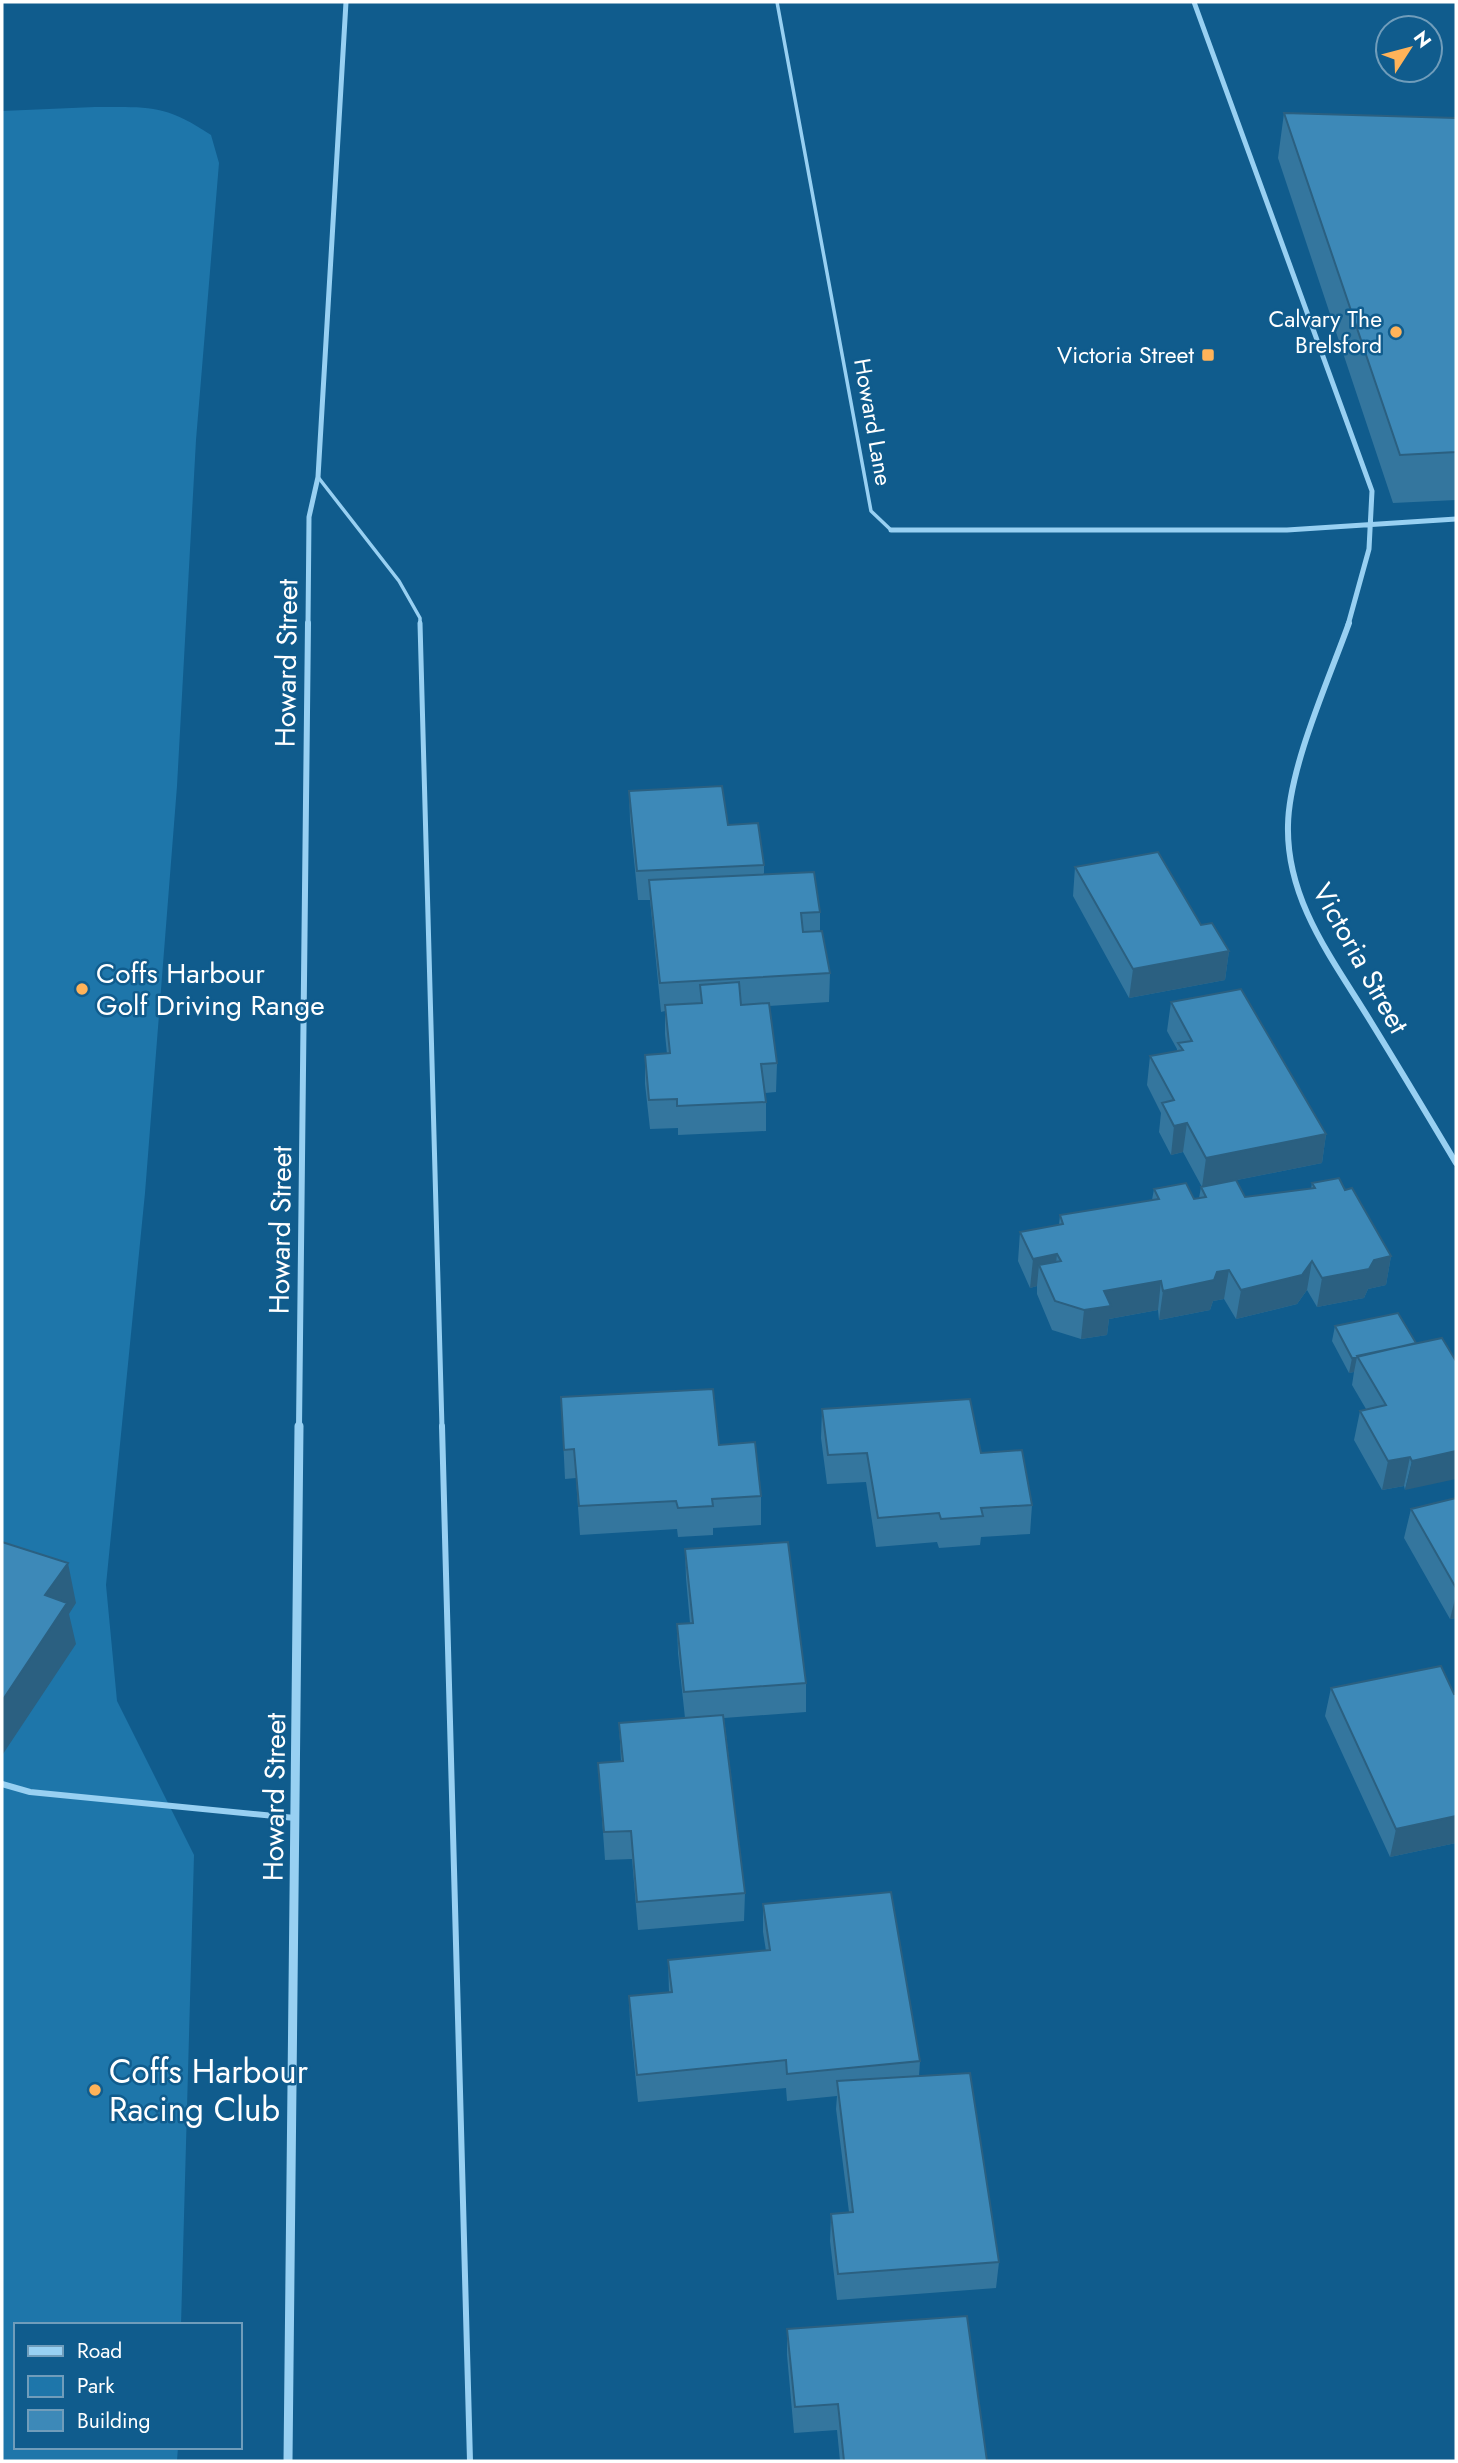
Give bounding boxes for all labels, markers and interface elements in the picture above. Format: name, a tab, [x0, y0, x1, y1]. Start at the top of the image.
north arrow	[1374, 14, 1444, 84]
text: N	[1407, 25, 1438, 53]
place label: Calvary The Brelsford	[1268, 302, 1382, 362]
marker: Calvary The Brelsford	[1388, 324, 1404, 340]
place label: Victoria Street	[1057, 338, 1194, 372]
marker: Victoria Street	[1200, 347, 1216, 363]
street label: Howard Lane	[845, 356, 901, 488]
street label: Howard Street	[265, 578, 308, 747]
street label: Victoria Street	[1302, 875, 1419, 1041]
place label: Coffs Harbour Golf Driving Range	[96, 953, 325, 1026]
marker: Coffs Harbour Golf Driving Range	[74, 981, 90, 997]
street label: Howard Street	[259, 1145, 302, 1314]
street label: Howard Street	[253, 1712, 296, 1881]
place label: Coffs Harbour Racing Club	[109, 2048, 309, 2133]
marker: Coffs Harbour Racing Club	[87, 2082, 103, 2098]
legend	[14, 2323, 242, 2449]
text: Road	[77, 2336, 122, 2366]
text: Park	[77, 2371, 115, 2401]
text: Building	[77, 2406, 150, 2436]

